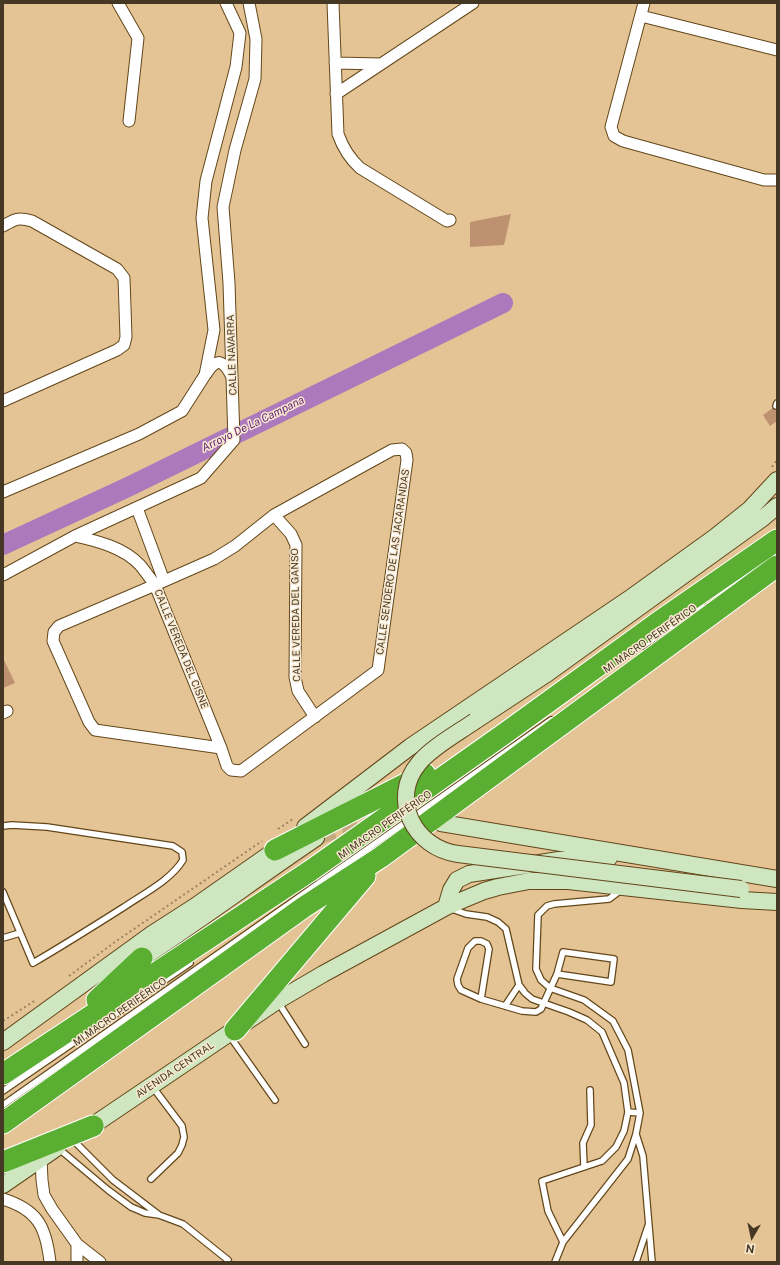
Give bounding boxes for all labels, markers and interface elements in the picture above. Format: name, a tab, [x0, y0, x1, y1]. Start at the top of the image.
street label: CALLE NAVARRA	[225, 314, 239, 396]
water label: Arroyo De La Campana	[200, 393, 306, 455]
street label: CALLE SENDERO DE LAS JACARANDAS	[374, 468, 412, 656]
street label: CALLE VEREDA DEL GANSO	[289, 548, 303, 682]
street label: CALLE VEREDA DEL CISNE	[152, 588, 210, 710]
street label: MI MACRO PERIFÉRICO	[601, 602, 699, 676]
street label: MI MACRO PERIFÉRICO	[336, 788, 434, 862]
street label: MI MACRO PERIFÉRICO	[71, 975, 169, 1049]
street label: AVENIDA CENTRAL	[134, 1039, 216, 1101]
north arrow	[732, 1217, 772, 1257]
text: N	[745, 1242, 755, 1255]

